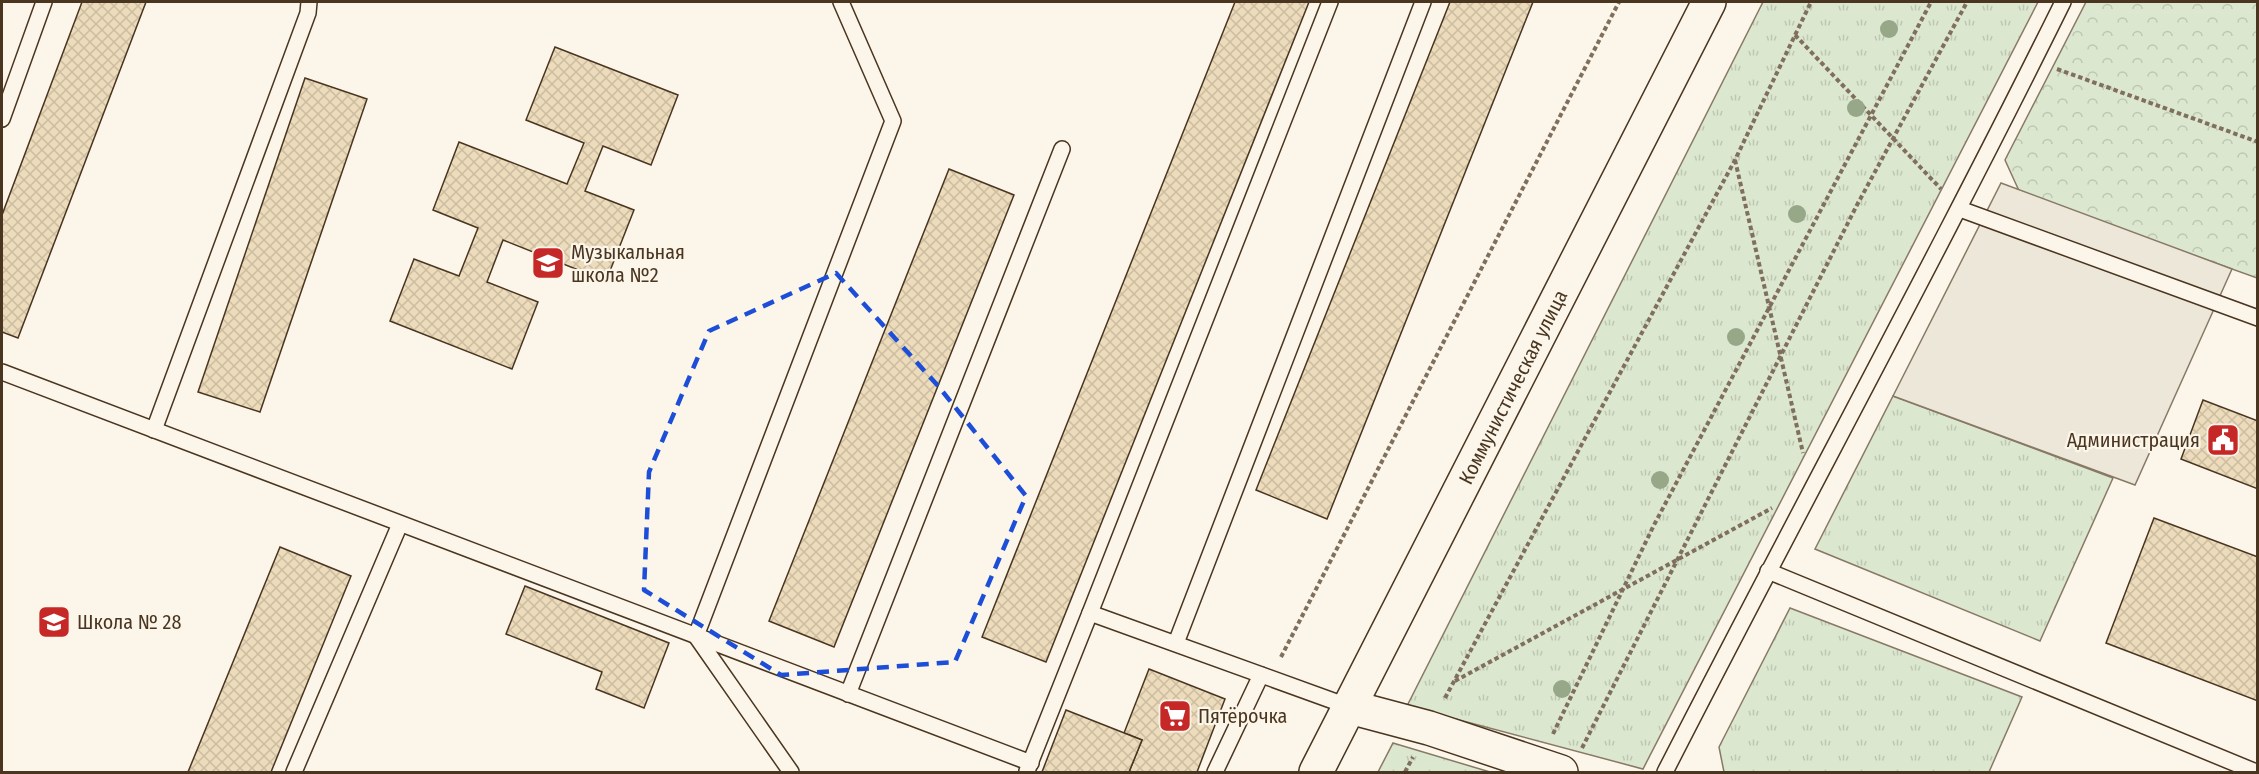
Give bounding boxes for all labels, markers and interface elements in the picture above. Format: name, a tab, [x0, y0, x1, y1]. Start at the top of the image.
place label: Музыкальная школа №2	[571, 240, 685, 287]
school or university icon: Музыкальная школа №2	[530, 245, 566, 281]
street label: Коммунистическая улица	[1454, 286, 1572, 488]
public building icon: Администрация	[2205, 422, 2241, 458]
place label: Администрация	[2067, 428, 2200, 452]
school or university icon: Школа № 28	[36, 604, 72, 640]
place label: Школа № 28	[77, 610, 181, 634]
supermarket icon: Пятёрочка	[1157, 698, 1193, 734]
place label: Пятёрочка	[1198, 704, 1287, 728]

